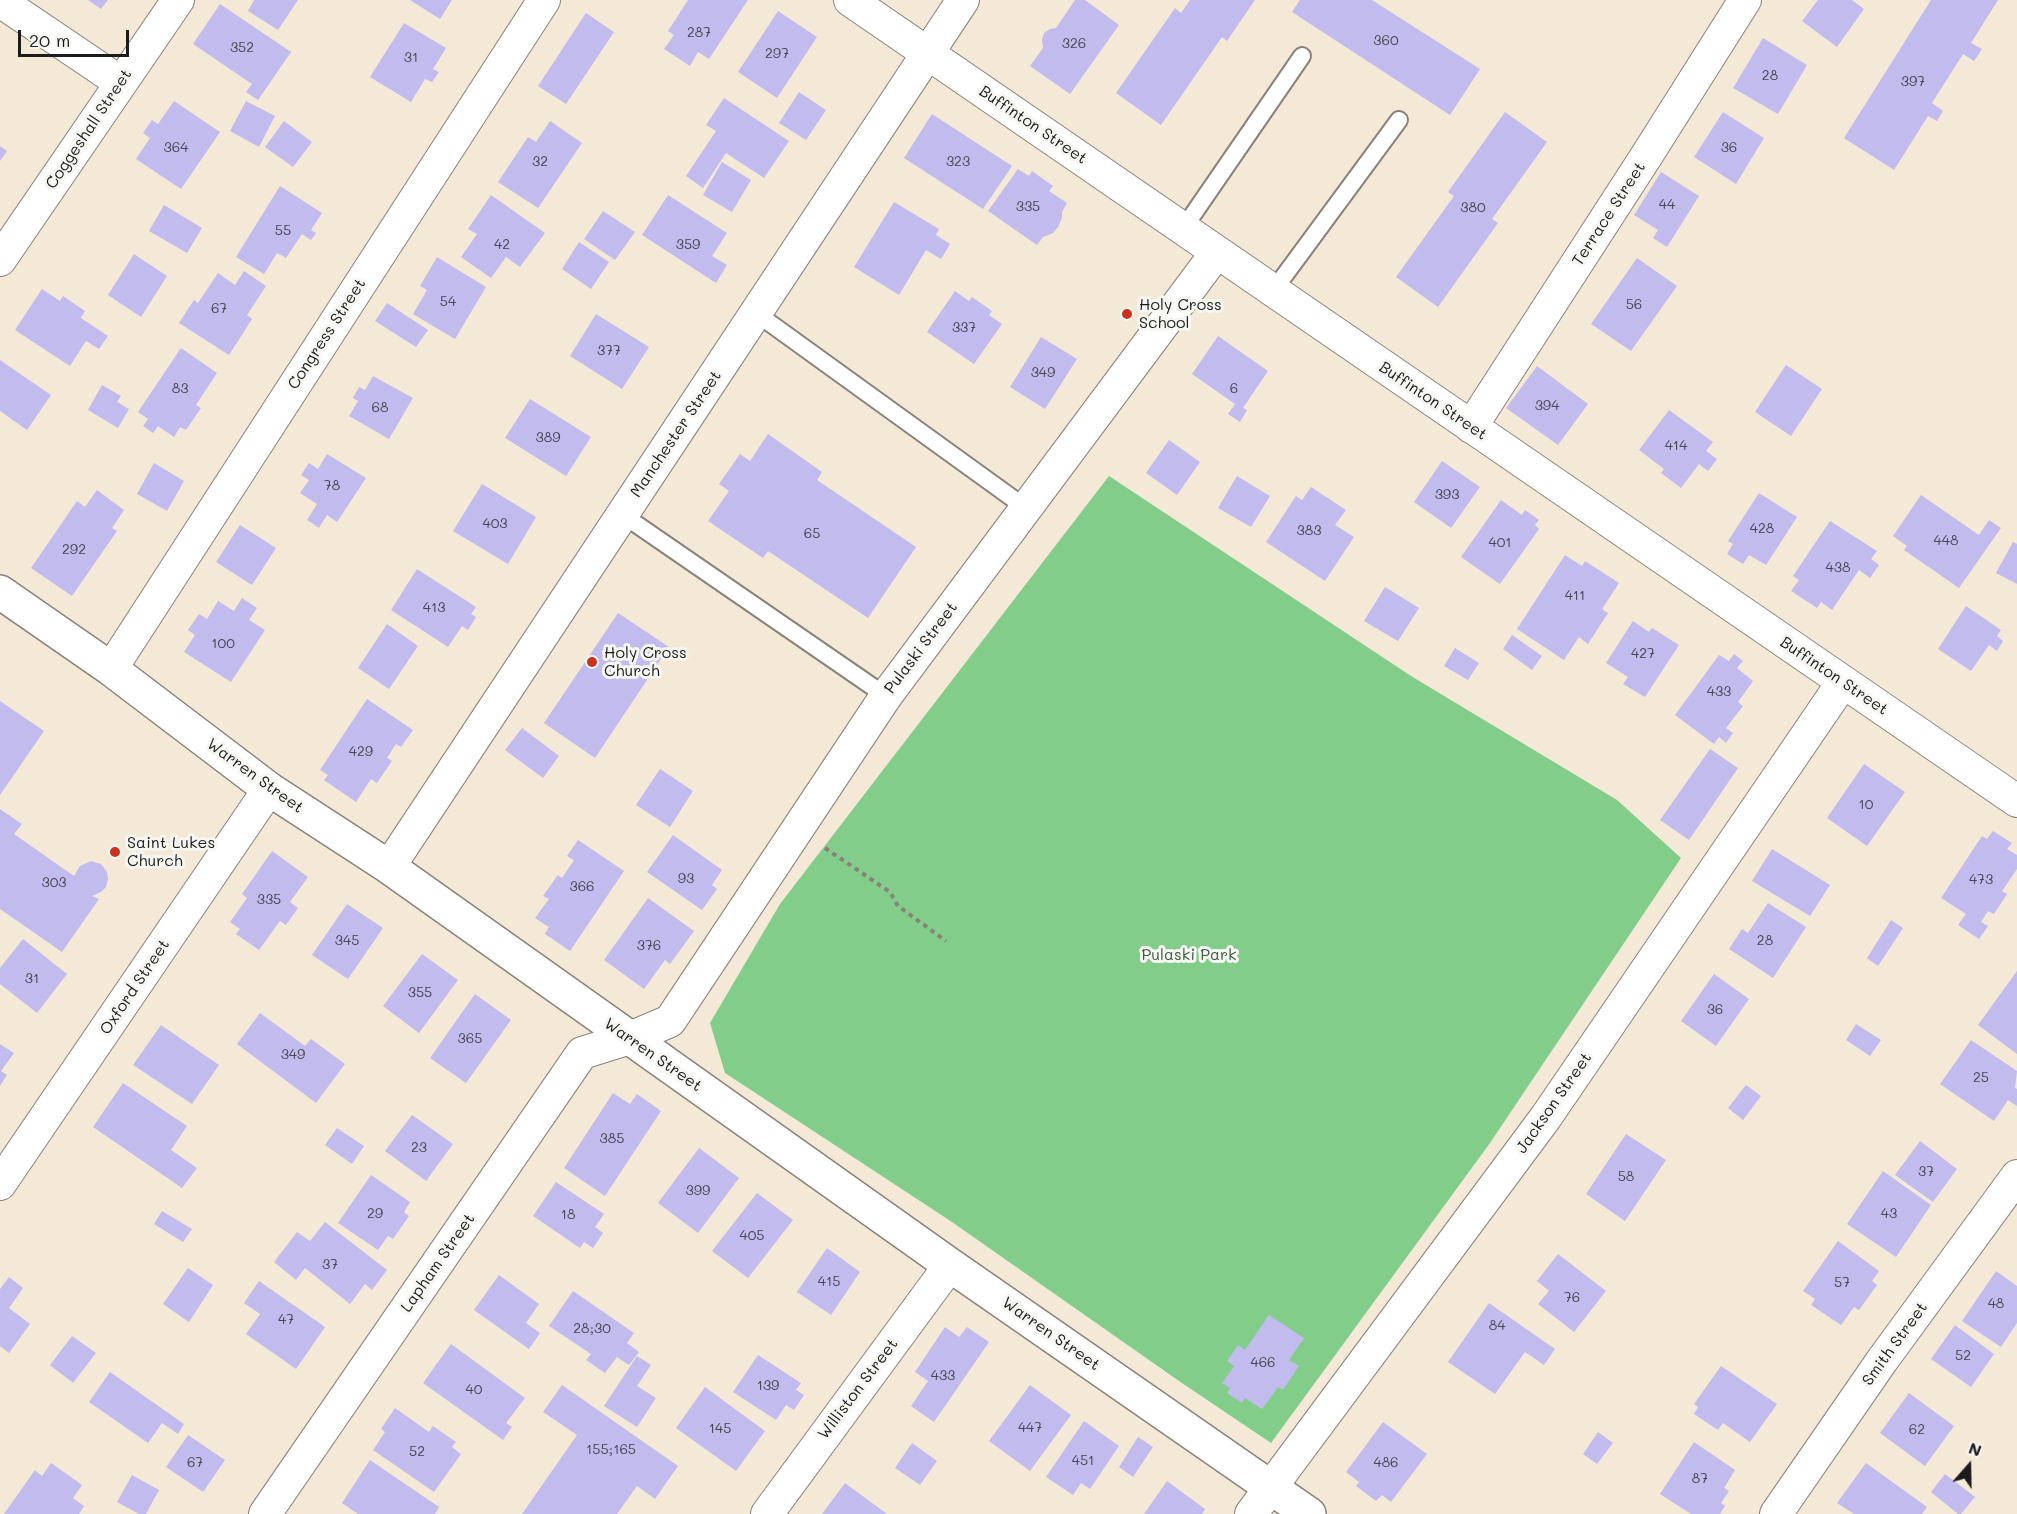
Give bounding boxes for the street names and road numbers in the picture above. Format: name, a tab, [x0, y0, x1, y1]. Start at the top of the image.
street label: Coggeshall Street	[42, 66, 136, 192]
street label: Buffinton Street	[975, 82, 1091, 168]
street label: Terrace Street	[1568, 158, 1650, 270]
street label: Congress Street	[284, 275, 370, 393]
street label: Buffinton Street	[1375, 358, 1491, 444]
street label: Manchester Street	[626, 367, 726, 501]
street label: Pulaski Street	[880, 598, 962, 698]
street label: Buffinton Street	[1776, 633, 1892, 719]
street label: Warren Street	[203, 734, 307, 818]
street label: Oxford Street	[96, 936, 174, 1038]
street label: Warren Street	[600, 1014, 706, 1096]
street label: Jackson Street	[1512, 1049, 1596, 1157]
street label: Lapham Street	[397, 1210, 479, 1316]
street label: Warren Street	[998, 1293, 1104, 1375]
street label: Smith Street	[1858, 1298, 1932, 1390]
street label: Williston Street	[814, 1335, 902, 1443]

